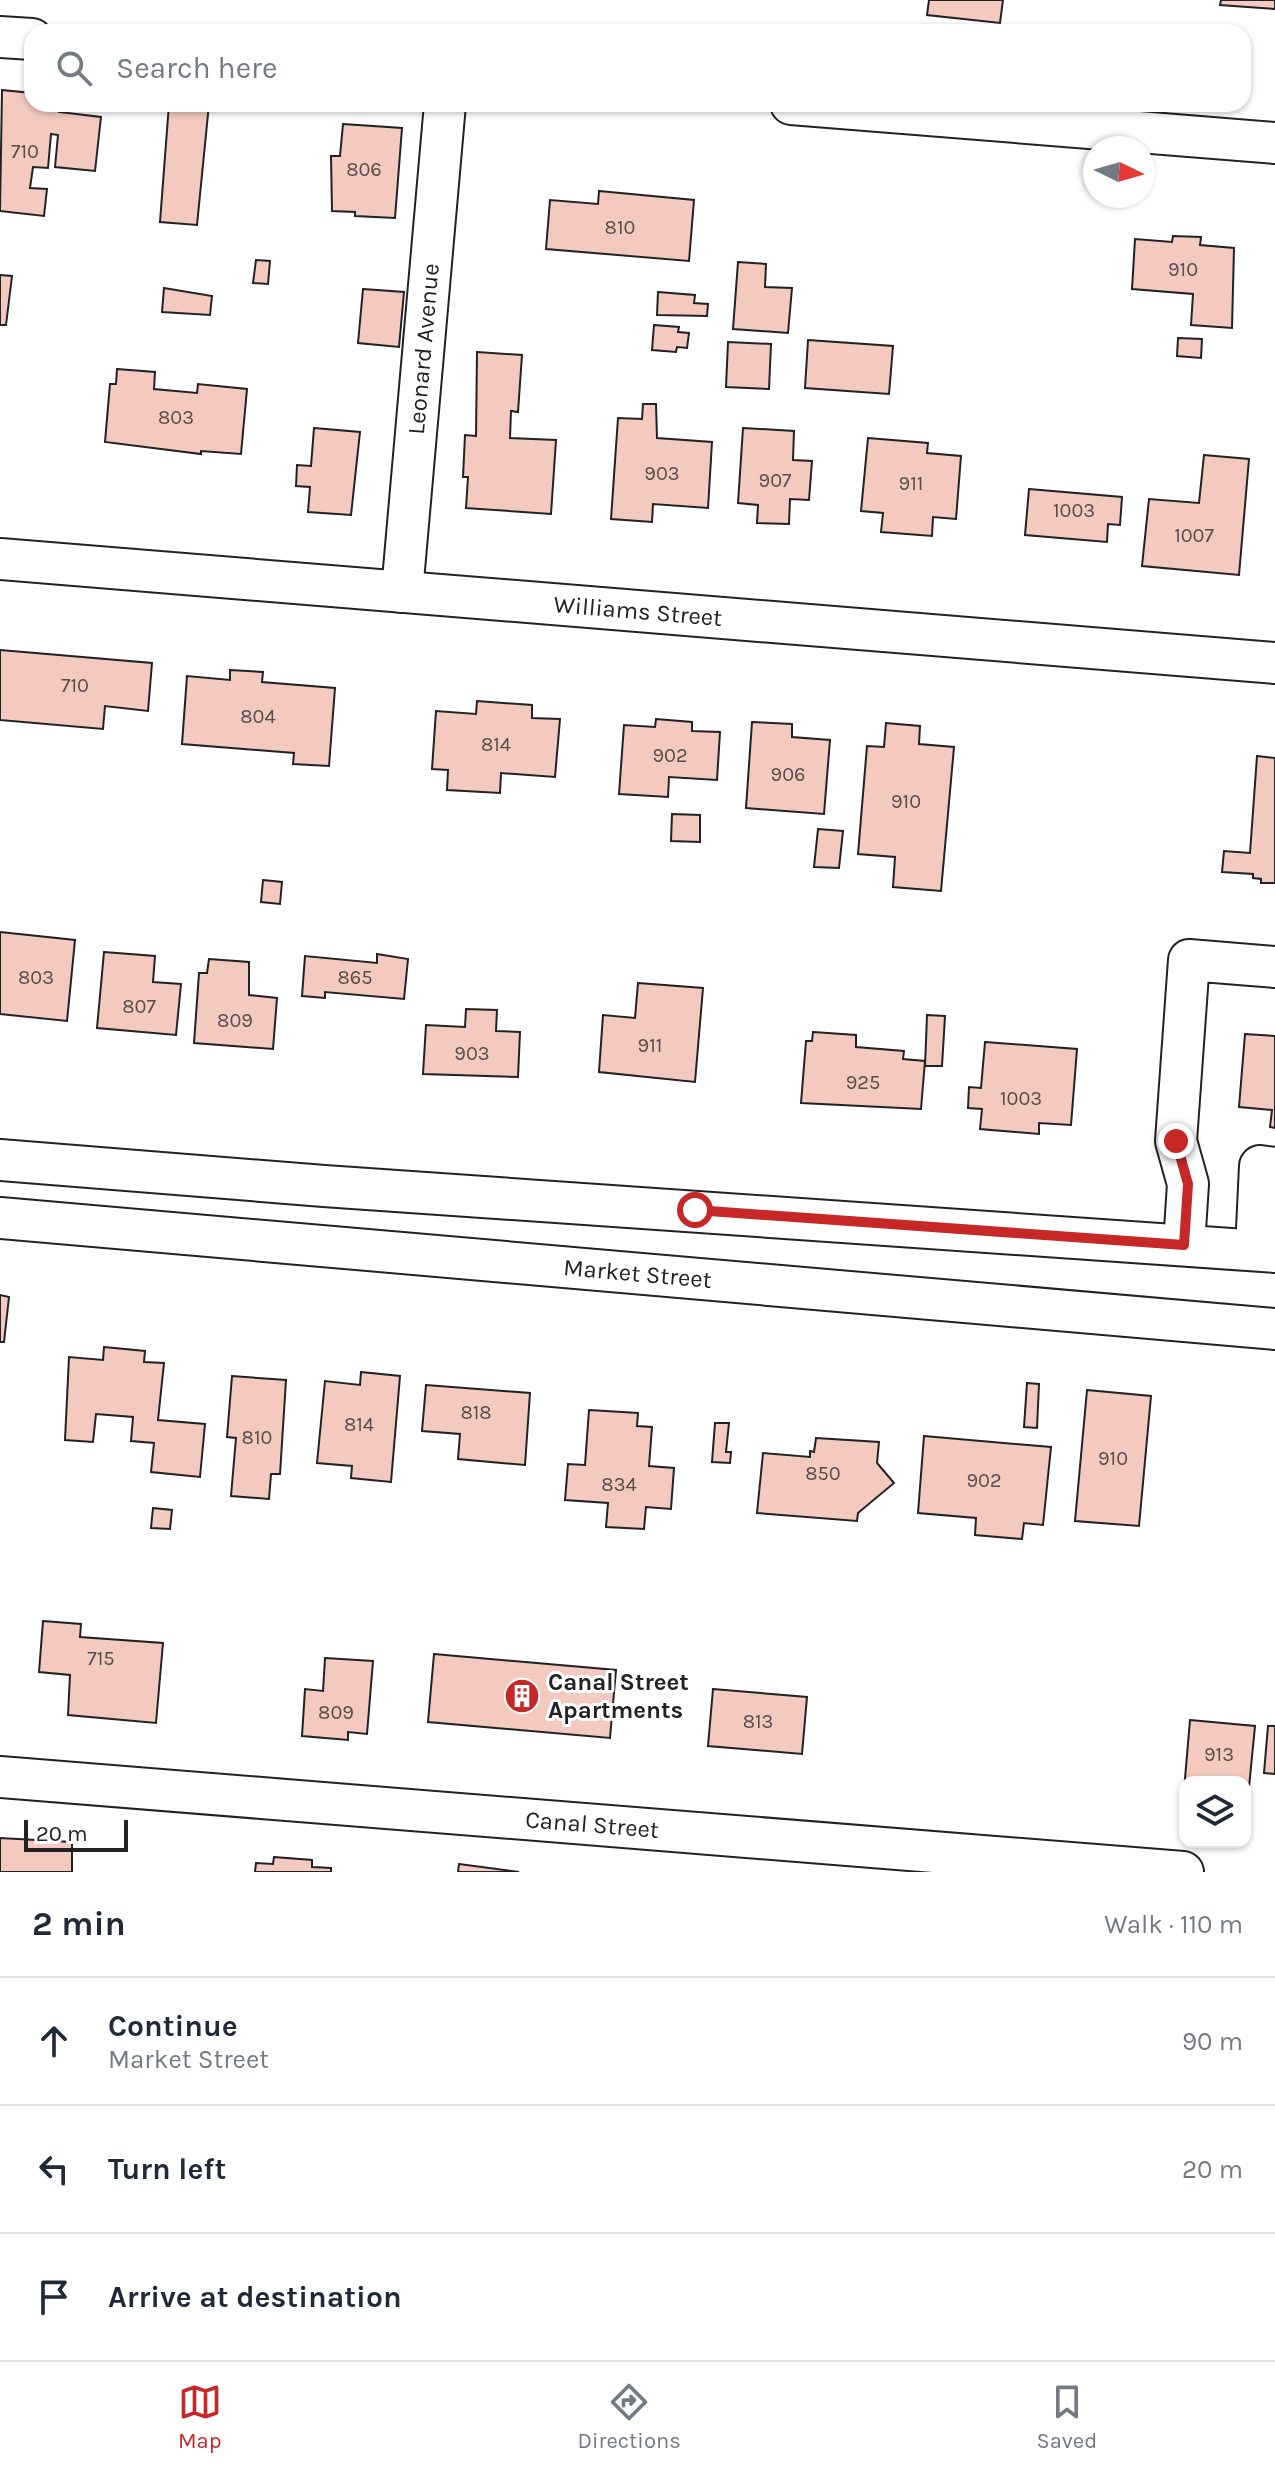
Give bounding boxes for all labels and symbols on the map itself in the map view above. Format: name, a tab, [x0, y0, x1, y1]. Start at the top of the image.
north arrow	[1083, 136, 1155, 208]
house number: 710	[11, 140, 39, 163]
house number: 806	[346, 158, 382, 181]
house number: 810	[605, 216, 635, 239]
house number: 910	[1168, 258, 1198, 281]
street label: Leonard Avenue	[402, 262, 445, 436]
house number: 803	[158, 406, 194, 429]
house number: 903	[644, 462, 680, 485]
house number: 907	[759, 469, 792, 492]
house number: 911	[899, 472, 923, 495]
house number: 1003	[1053, 499, 1095, 522]
house number: 1007	[1174, 524, 1214, 547]
street label: Williams Street	[552, 590, 723, 632]
house number: 710	[61, 674, 89, 697]
house number: 804	[240, 705, 276, 728]
house number: 814	[481, 733, 511, 756]
house number: 902	[652, 744, 688, 767]
house number: 906	[771, 763, 805, 786]
house number: 910	[891, 790, 921, 813]
house number: 803	[18, 966, 54, 989]
house number: 865	[337, 966, 373, 989]
house number: 807	[122, 995, 156, 1018]
house number: 809	[217, 1009, 253, 1032]
house number: 911	[638, 1034, 662, 1057]
house number: 903	[454, 1042, 490, 1065]
house number: 925	[846, 1071, 880, 1094]
house number: 1003	[1000, 1087, 1042, 1110]
route end	[1158, 1123, 1194, 1159]
route start	[677, 1192, 713, 1228]
street label: Market Street	[562, 1253, 713, 1294]
house number: 818	[460, 1401, 492, 1424]
house number: 814	[344, 1413, 374, 1436]
house number: 810	[242, 1426, 272, 1449]
house number: 910	[1098, 1447, 1128, 1470]
house number: 850	[805, 1462, 841, 1485]
house number: 902	[966, 1469, 1002, 1492]
house number: 834	[601, 1473, 637, 1496]
house number: 715	[87, 1647, 115, 1670]
place label: Canal Street Apartments	[548, 1668, 689, 1724]
building icon: Canal Street Apartments	[503, 1677, 541, 1715]
house number: 809	[318, 1701, 354, 1724]
house number: 813	[743, 1710, 773, 1733]
house number: 913	[1204, 1743, 1234, 1766]
street label: Canal Street	[524, 1805, 660, 1844]
scale bar	[24, 1816, 128, 1852]

